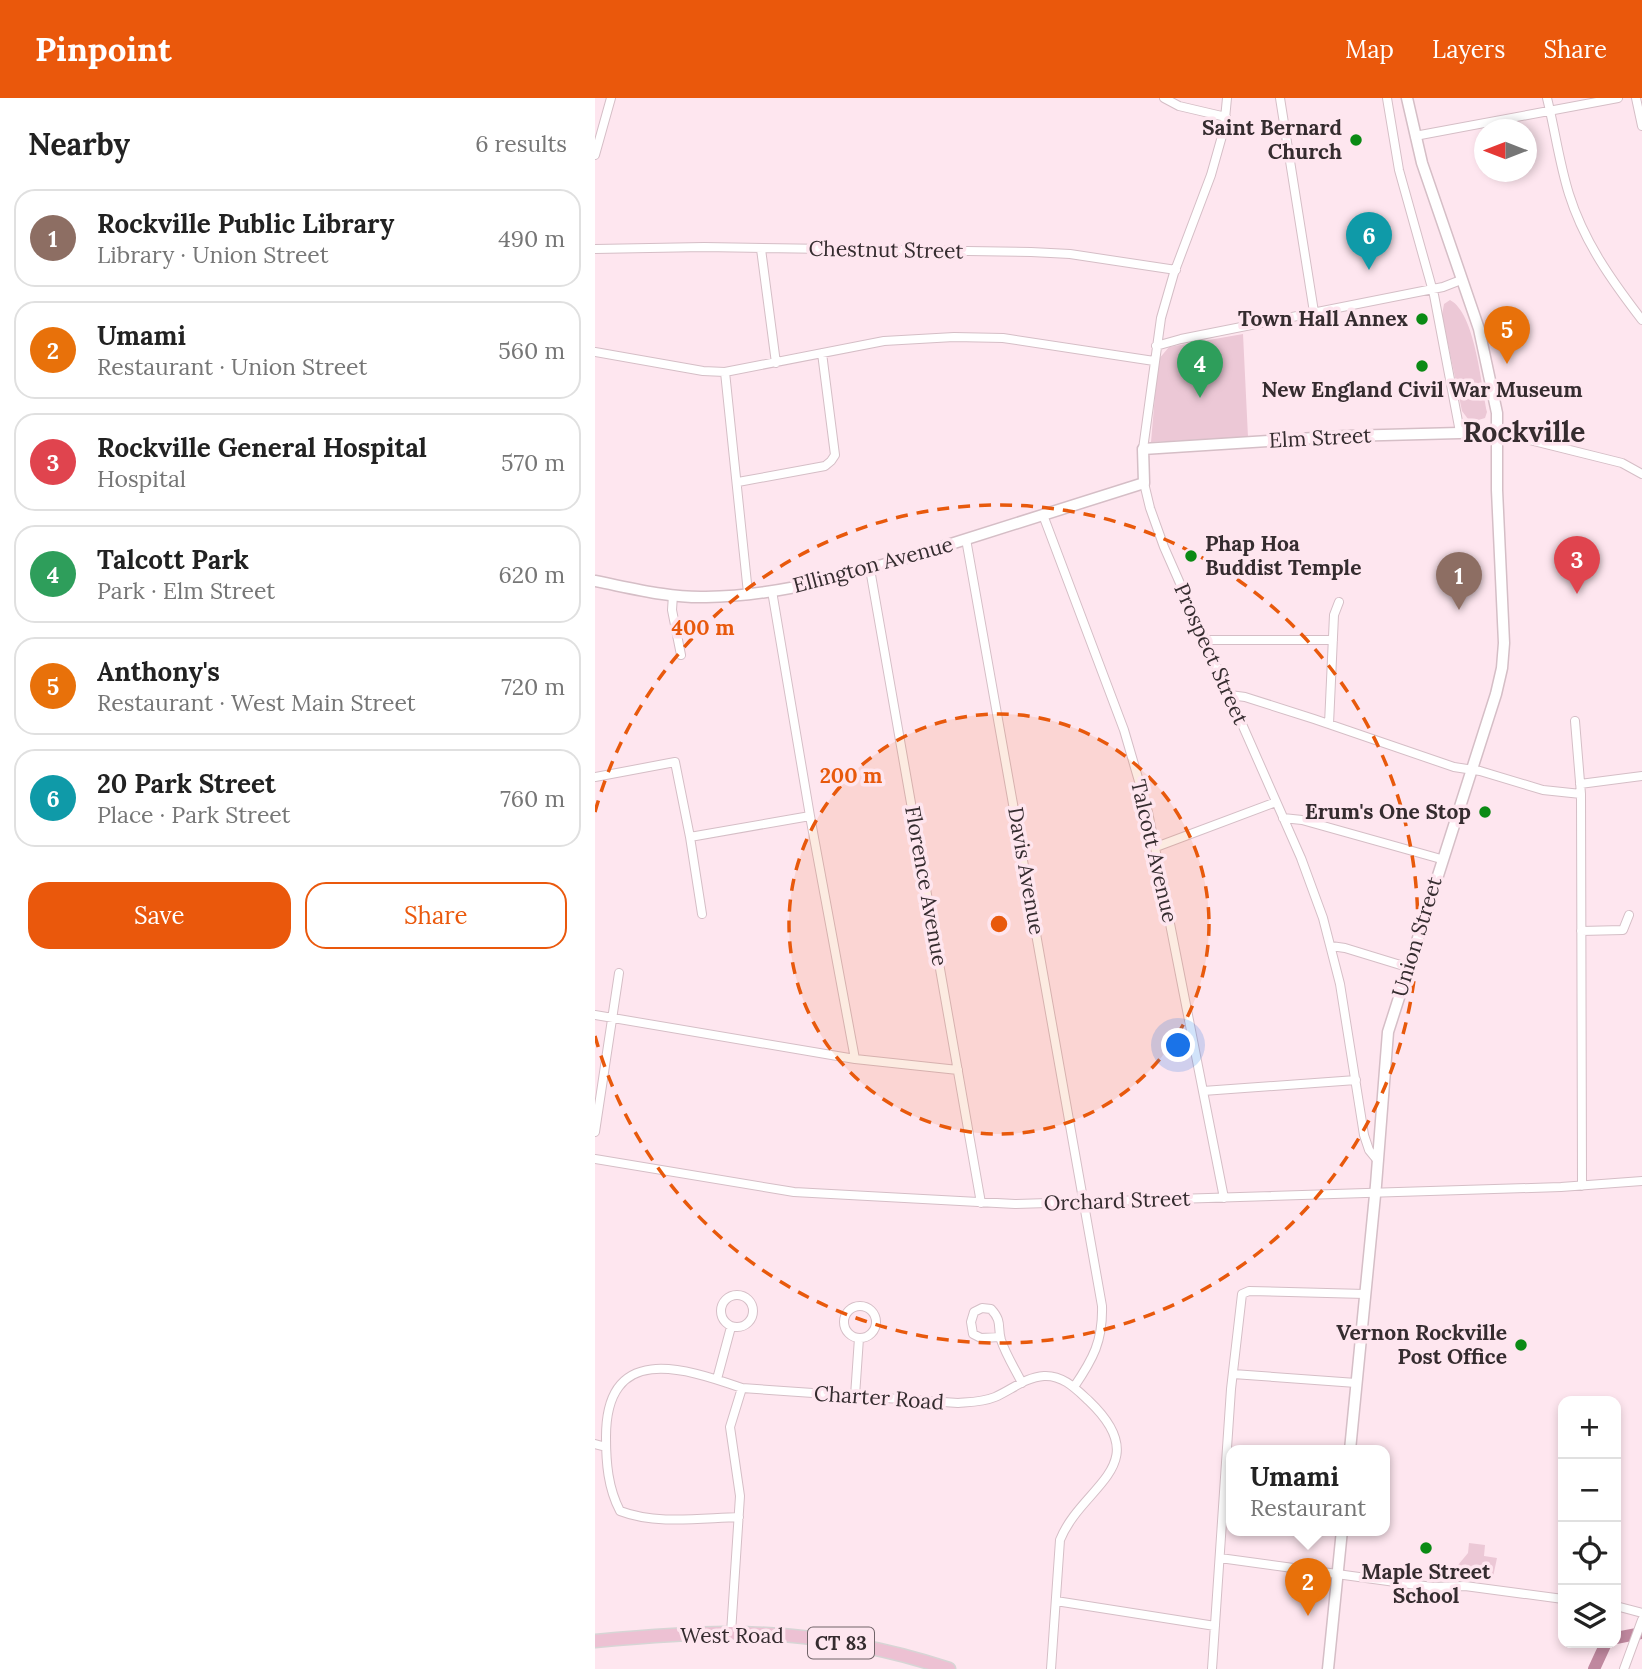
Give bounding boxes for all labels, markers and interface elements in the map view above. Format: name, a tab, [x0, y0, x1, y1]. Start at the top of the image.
text: Pinpoint	[35, 28, 172, 70]
text: Map	[1345, 34, 1394, 65]
text: Layers	[1432, 34, 1505, 65]
text: Share	[1543, 34, 1607, 65]
place label: Saint Bernard Church	[1202, 114, 1342, 165]
north arrow	[1474, 119, 1537, 182]
text: Nearby	[28, 125, 130, 163]
text: 6 results	[475, 129, 567, 158]
marker: Saint Bernard Church	[1348, 132, 1364, 148]
text: Rockville Public Library	[97, 207, 394, 240]
pin: 6	[1346, 212, 1392, 270]
text: 1	[48, 224, 58, 253]
text: 490 m	[498, 224, 565, 253]
street label: Chestnut Street	[808, 235, 965, 264]
text: Library · Union Street	[97, 240, 329, 269]
place label: Town Hall Annex	[1238, 305, 1408, 332]
pin: 5	[1484, 306, 1530, 364]
marker: Town Hall Annex	[1414, 311, 1430, 327]
text: Umami	[97, 319, 186, 352]
text: 2	[47, 336, 59, 365]
text: 560 m	[498, 336, 565, 365]
pin: 4	[1177, 340, 1223, 398]
text: Restaurant · Union Street	[97, 352, 367, 381]
marker: New England Civil War Museum	[1414, 358, 1430, 374]
place label: New England Civil War Museum	[1261, 376, 1583, 403]
district label: Rockville	[1463, 414, 1585, 450]
street label: Elm Street	[1268, 421, 1373, 454]
text: Rockville General Hospital	[97, 431, 427, 464]
text: 3	[47, 448, 59, 477]
text: 570 m	[501, 448, 565, 477]
text: Hospital	[97, 464, 186, 493]
street label: Ellington Avenue	[790, 530, 956, 599]
place label: Phap Hoa Buddist Temple	[1205, 530, 1361, 581]
pin: 3	[1554, 536, 1600, 594]
text: Talcott Park	[97, 543, 249, 576]
marker: Phap Hoa Buddist Temple	[1183, 548, 1199, 564]
pin: 1	[1436, 552, 1482, 610]
text: 4	[47, 560, 59, 589]
text: 620 m	[498, 560, 565, 589]
text: Park · Elm Street	[97, 576, 275, 605]
street label: Prospect Street	[1168, 579, 1255, 729]
text: 400 m	[671, 614, 735, 641]
text: Anthony's	[97, 655, 220, 688]
text: 5	[47, 672, 59, 701]
text: 720 m	[501, 672, 565, 701]
text: Restaurant · West Main Street	[97, 688, 416, 717]
text: 200 m	[820, 762, 882, 789]
text: 20 Park Street	[97, 767, 276, 800]
street label: Talcott Avenue	[1125, 777, 1184, 925]
text: 6	[46, 784, 60, 813]
text: 760 m	[500, 784, 565, 813]
place label: Erum's One Stop	[1305, 798, 1471, 825]
text: Place · Park Street	[97, 800, 290, 829]
street label: Florence Avenue	[899, 804, 954, 968]
marker: Erum's One Stop	[1477, 804, 1493, 820]
street label: Davis Avenue	[1002, 805, 1051, 937]
street label: Union Street	[1385, 873, 1448, 1000]
button: Save	[28, 882, 291, 949]
button: Share	[305, 882, 567, 949]
centre of rings	[987, 912, 1011, 936]
your location	[1161, 1028, 1195, 1062]
street label: Orchard Street	[1043, 1184, 1192, 1217]
place label: Vernon Rockville Post Office	[1336, 1319, 1507, 1370]
marker: Vernon Rockville Post Office	[1513, 1337, 1529, 1353]
street label: Charter Road	[813, 1379, 945, 1416]
map controls	[1558, 1396, 1621, 1648]
button: +	[1558, 1396, 1621, 1459]
popup	[1226, 1445, 1390, 1536]
button: −	[1558, 1459, 1621, 1522]
text: Umami	[1250, 1460, 1339, 1493]
text: Restaurant	[1250, 1493, 1366, 1522]
button: locate	[1558, 1522, 1621, 1585]
marker: Maple Street School	[1418, 1540, 1434, 1556]
pin: 2	[1285, 1558, 1331, 1616]
place label: Maple Street School	[1361, 1558, 1491, 1609]
button: layers	[1558, 1585, 1621, 1648]
street label: West Road	[680, 1622, 784, 1649]
road number: CT 83	[808, 1628, 874, 1658]

